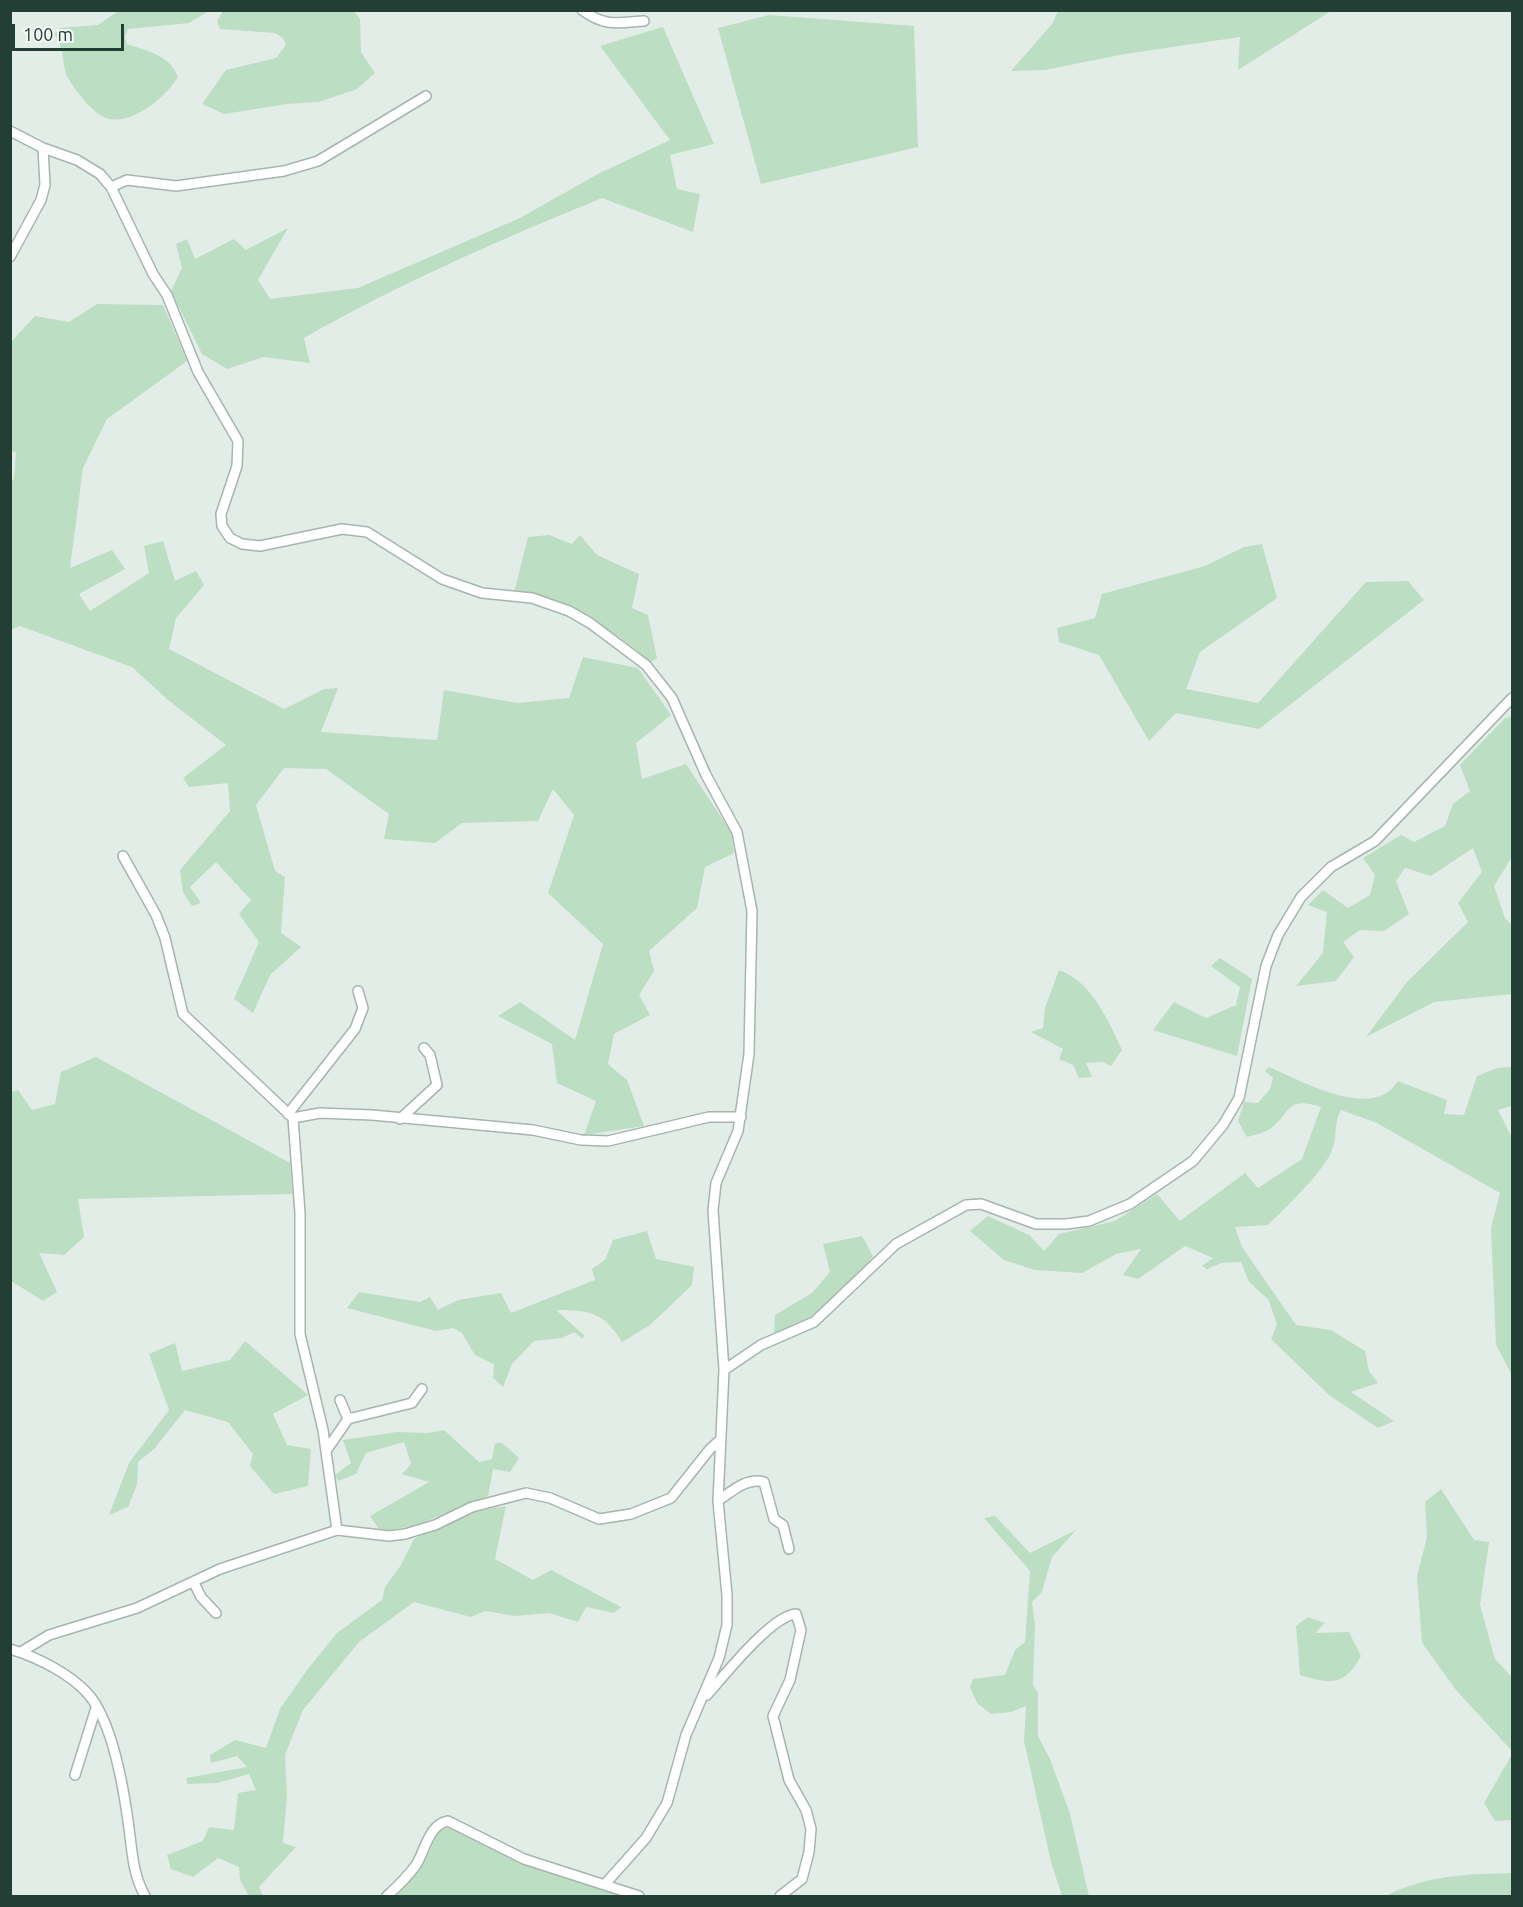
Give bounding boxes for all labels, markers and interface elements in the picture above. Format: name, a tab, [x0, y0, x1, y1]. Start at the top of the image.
scale bar	[15, 12, 128, 50]
text: 100 m	[23, 24, 73, 44]

